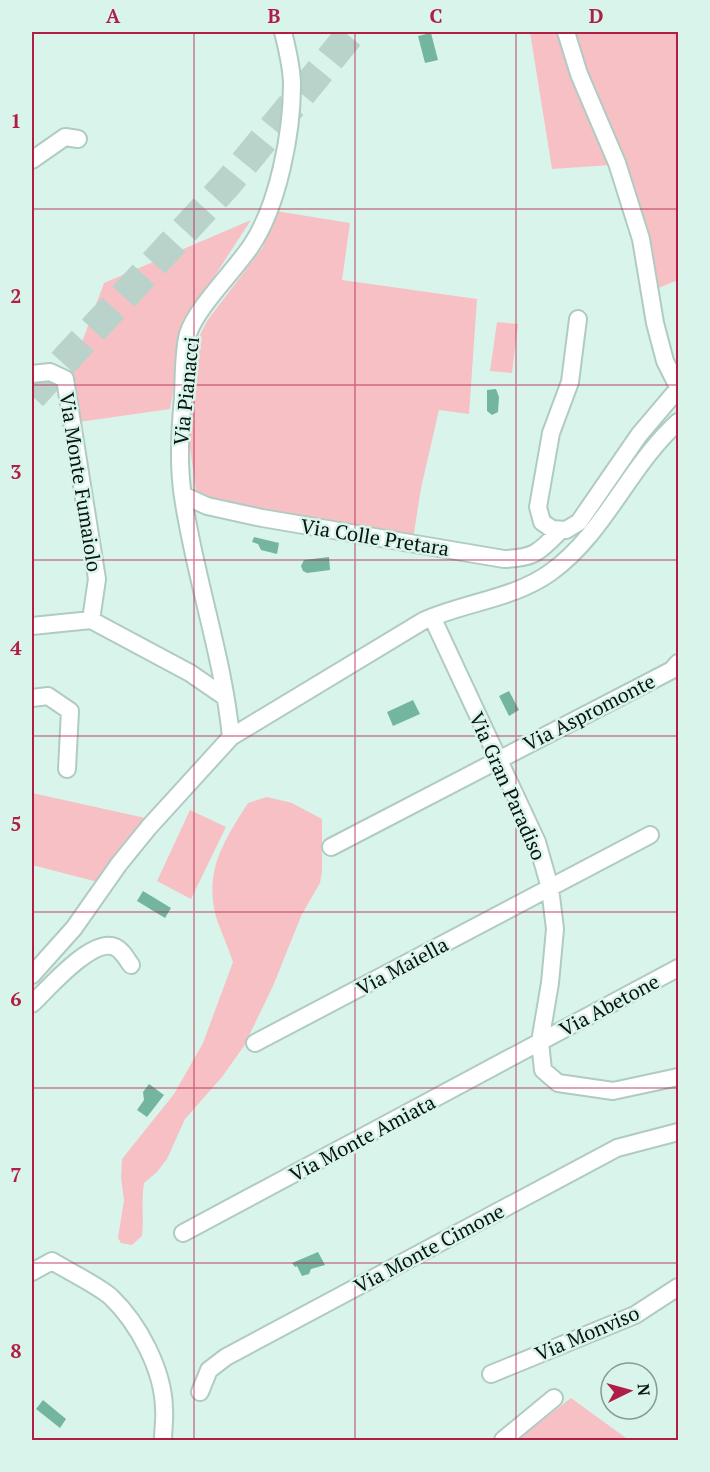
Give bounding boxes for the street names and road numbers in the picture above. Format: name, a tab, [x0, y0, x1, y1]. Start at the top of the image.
street label: Via Pianacci	[167, 335, 205, 447]
street label: Via Monte Fumaiolo	[53, 390, 109, 574]
street label: Via Colle Pretara	[299, 512, 451, 562]
street label: Via Aspromonte	[519, 667, 659, 757]
street label: Via Gran Paradiso	[463, 708, 553, 864]
street label: Via Maiella	[351, 931, 453, 1001]
street label: Via Abetone	[554, 967, 664, 1043]
street label: Via Monte Amiata	[284, 1088, 440, 1188]
street label: Via Monte Cimone	[349, 1197, 509, 1299]
street label: Via Monviso	[531, 1299, 643, 1367]

